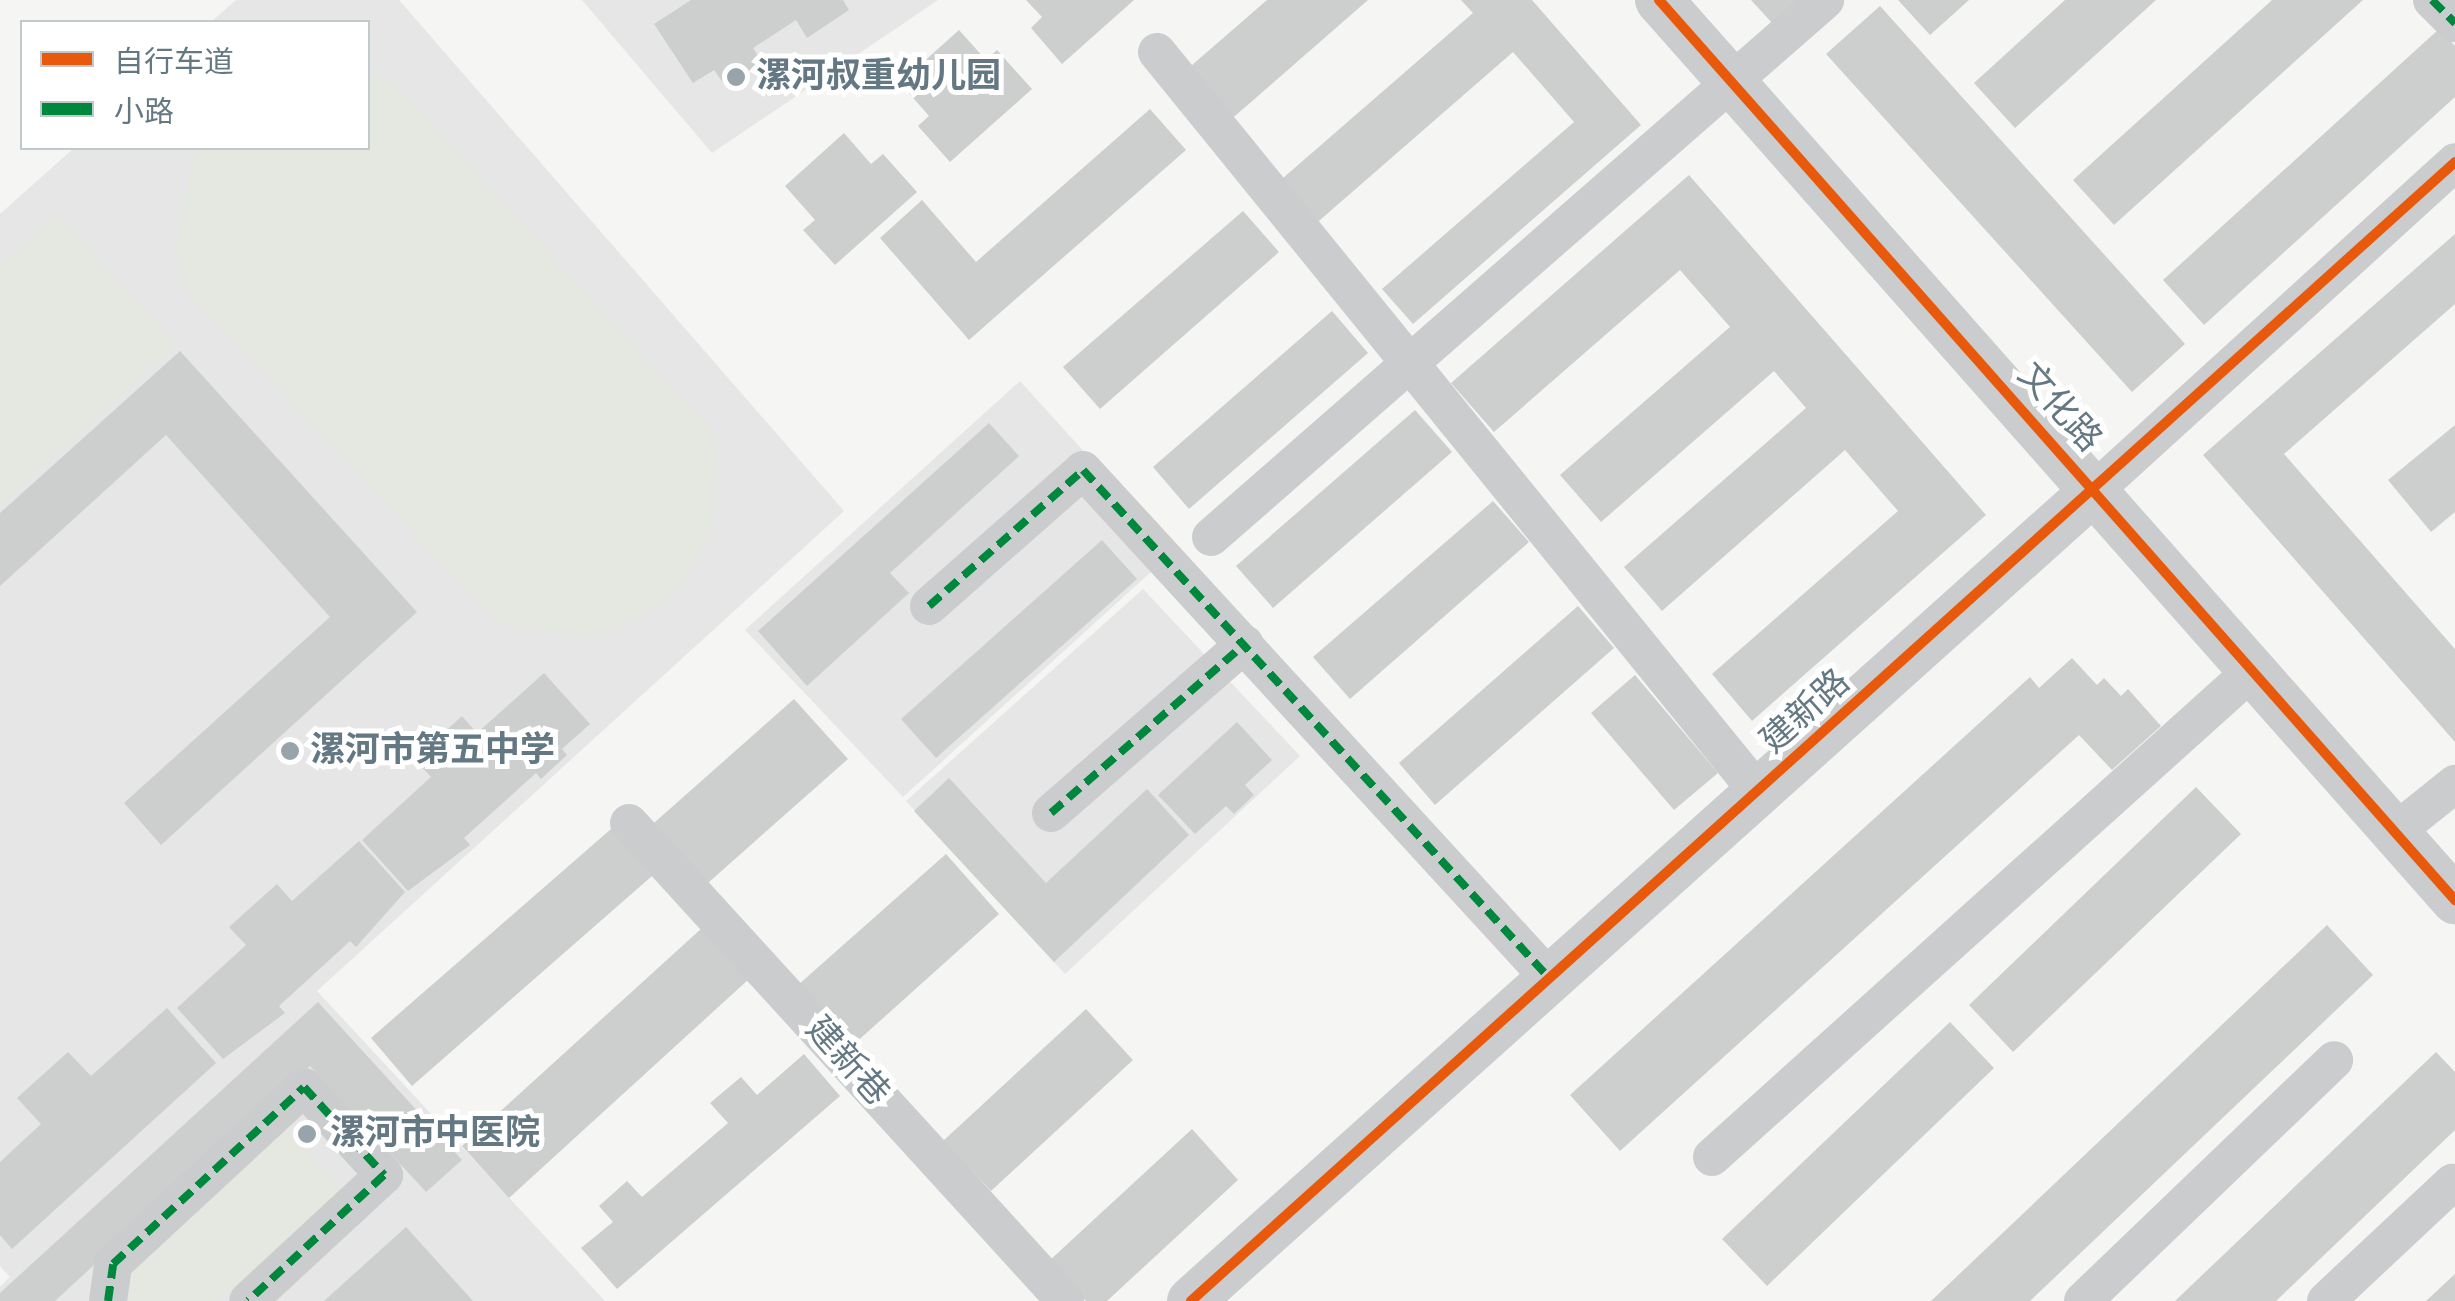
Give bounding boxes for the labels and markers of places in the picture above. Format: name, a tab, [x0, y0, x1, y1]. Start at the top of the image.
place label: 漯河叔重幼儿园	[756, 56, 1001, 98]
marker: 漯河叔重幼儿园	[725, 66, 747, 88]
place label: 漯河市第五中学	[310, 730, 555, 772]
marker: 漯河市第五中学	[279, 740, 301, 762]
place label: 漯河市中医院	[330, 1113, 540, 1155]
marker: 漯河市中医院	[294, 1121, 320, 1147]

